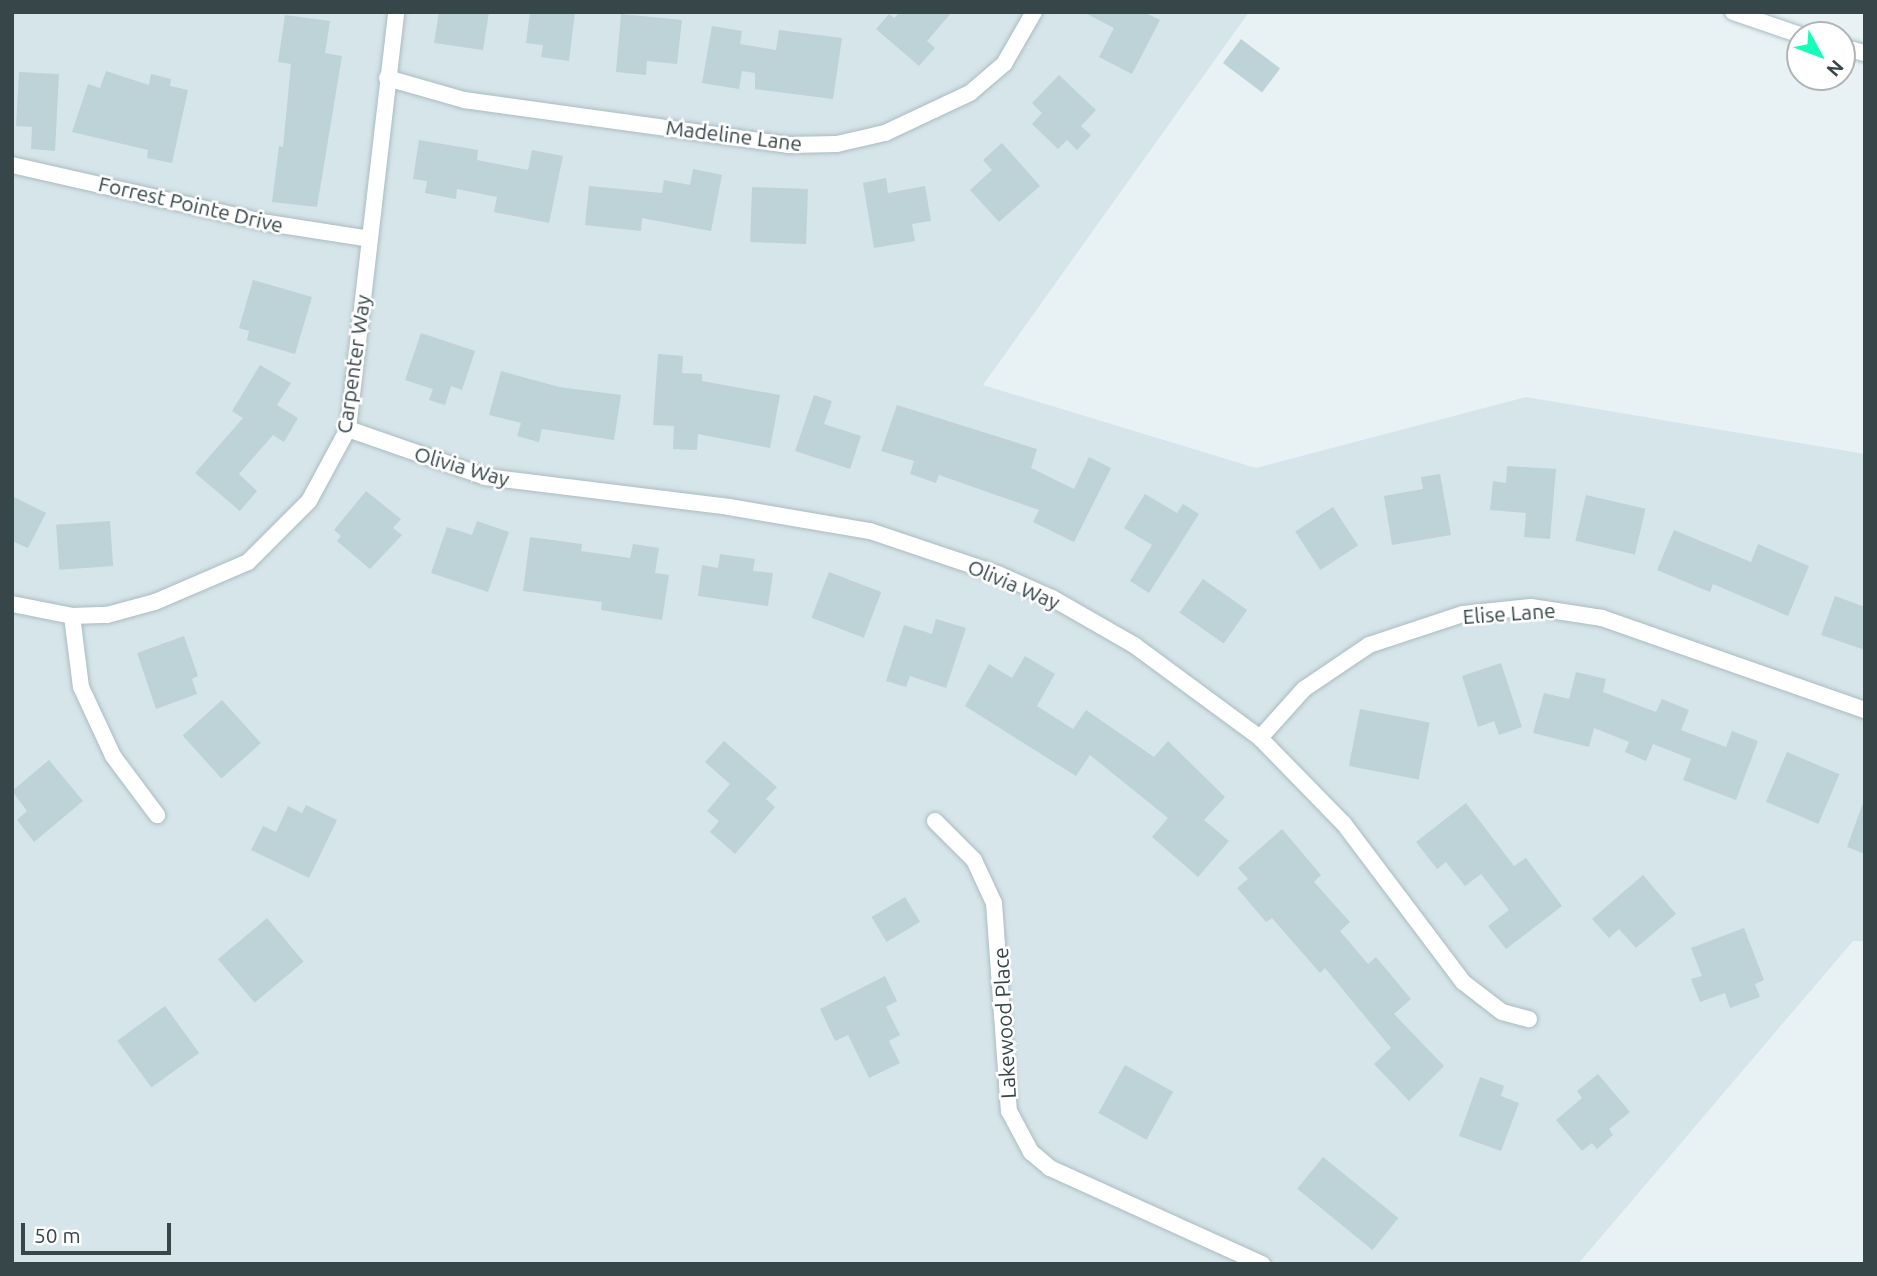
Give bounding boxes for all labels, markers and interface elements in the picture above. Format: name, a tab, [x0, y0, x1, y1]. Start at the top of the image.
north arrow	[1786, 21, 1856, 91]
text: N	[1822, 56, 1848, 81]
street label: Madeline Lane	[664, 114, 804, 156]
street label: Forrest Pointe Drive	[96, 170, 286, 238]
street label: Carpenter Way	[331, 293, 375, 435]
street label: Olivia Way	[412, 440, 512, 492]
street label: Olivia Way	[964, 553, 1064, 615]
street label: Elise Lane	[1462, 597, 1556, 629]
street label: Lakewood Place	[987, 947, 1021, 1099]
scale bar	[24, 1210, 175, 1254]
text: 50 m	[34, 1223, 81, 1247]

